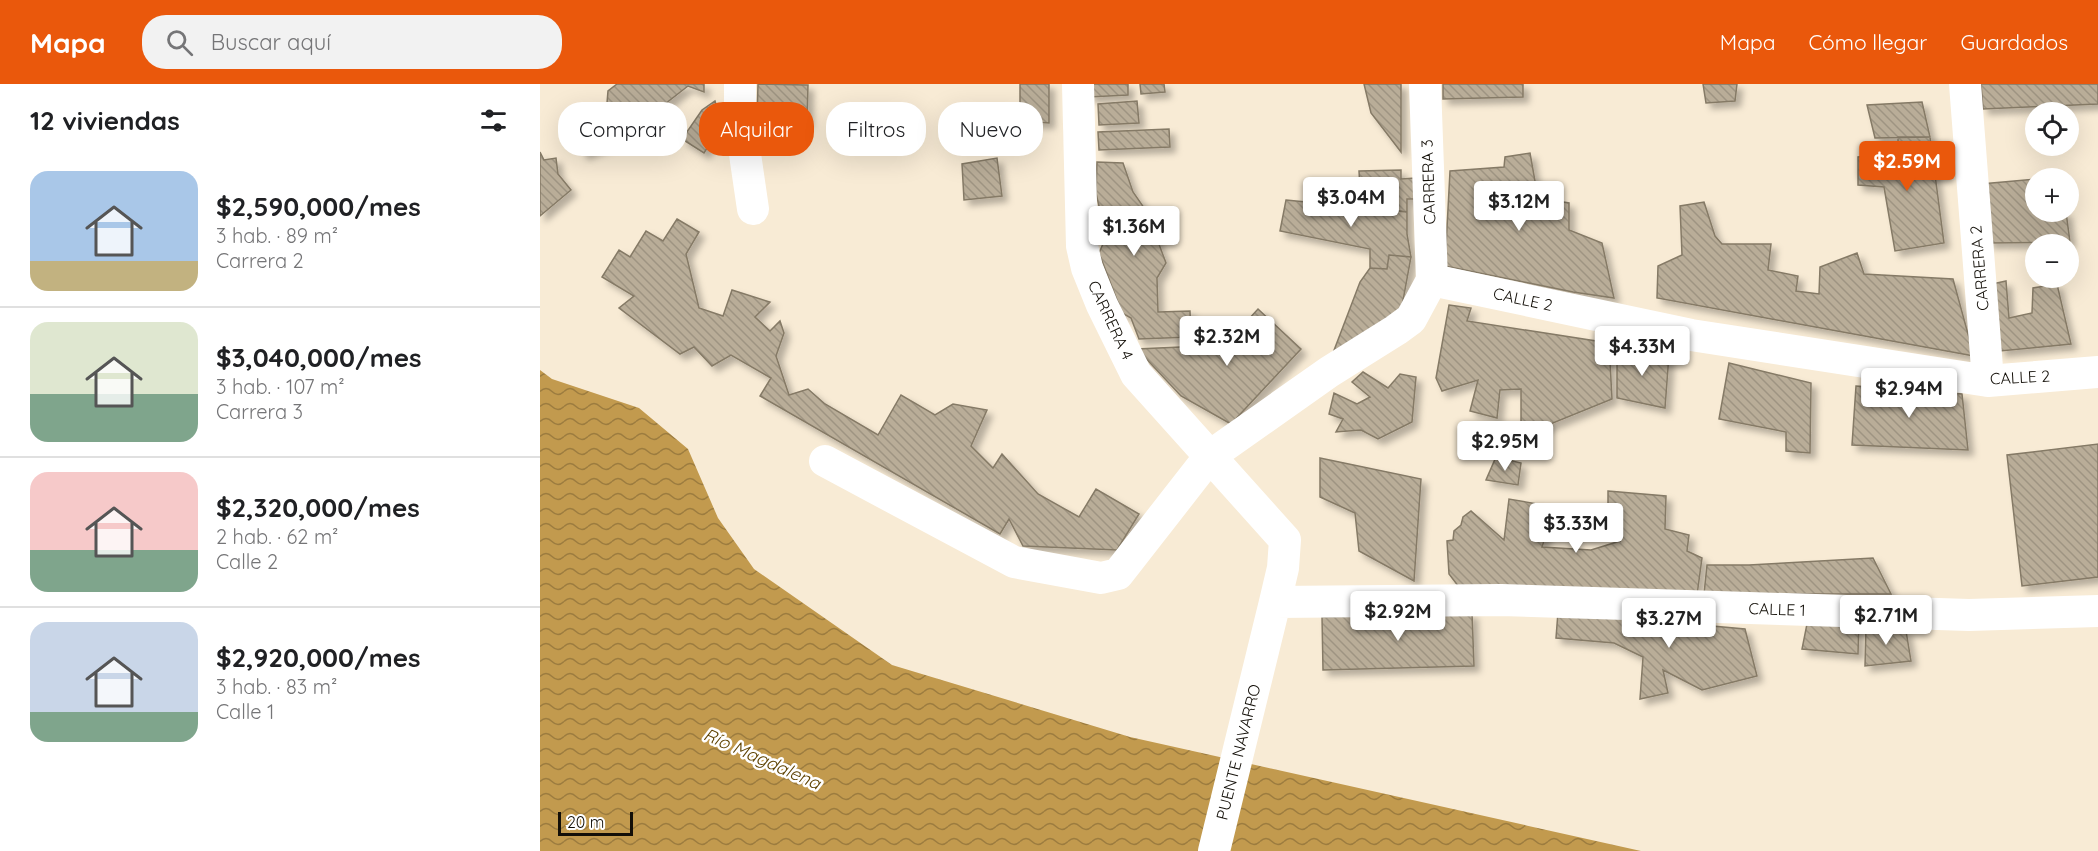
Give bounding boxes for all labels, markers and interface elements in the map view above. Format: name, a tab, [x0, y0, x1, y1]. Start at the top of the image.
search box	[142, 15, 562, 69]
text: Mapa	[30, 25, 106, 60]
icon: search	[163, 26, 196, 59]
text: Buscar aquí	[211, 28, 331, 56]
text: Mapa	[1720, 29, 1775, 55]
text: Cómo llegar	[1808, 29, 1927, 55]
text: Guardados	[1960, 29, 2068, 55]
chip: Comprar	[558, 102, 687, 156]
chip: Alquilar	[699, 102, 814, 156]
chip: Filtros	[826, 102, 926, 156]
chip: Nuevo	[938, 102, 1043, 156]
map controls	[2025, 102, 2079, 288]
button: locate	[2025, 102, 2079, 156]
text: 12 viviendas	[30, 104, 180, 137]
icon: filters	[477, 104, 510, 137]
street label: CARRERA 3	[1417, 139, 1439, 225]
pin: $2.59M	[1858, 141, 1956, 192]
text: $2.59M	[1873, 148, 1941, 173]
button: +	[2025, 168, 2079, 222]
pin: $3.04M	[1302, 177, 1400, 228]
pin: $3.12M	[1470, 181, 1568, 232]
text: $3.04M	[1317, 184, 1385, 209]
text: $3.12M	[1488, 188, 1550, 213]
text: $2,590,000/mes	[216, 190, 421, 223]
icon: home	[78, 195, 150, 267]
pin: $1.36M	[1085, 206, 1183, 257]
text: $1.36M	[1103, 213, 1165, 238]
text: 3 hab. · 89 m²	[216, 223, 338, 248]
street label: CARRERA 2	[1965, 224, 1993, 312]
button: −	[2025, 234, 2079, 288]
text: Carrera 2	[216, 248, 304, 273]
street label: CARRERA 4	[1084, 277, 1138, 363]
street label: CALLE 2	[1492, 283, 1555, 315]
pin: $2.32M	[1178, 316, 1276, 367]
text: $2.32M	[1194, 323, 1260, 348]
pin: $4.33M	[1593, 326, 1691, 377]
text: $4.33M	[1609, 333, 1675, 358]
text: $3,040,000/mes	[216, 341, 422, 374]
icon: home	[78, 346, 150, 418]
street label: CALLE 2	[1989, 365, 2051, 389]
pin: $2.94M	[1860, 368, 1958, 419]
text: 3 hab. · 107 m²	[216, 374, 344, 399]
text: $2.94M	[1875, 375, 1943, 400]
text: Carrera 3	[216, 399, 303, 424]
pin: $2.95M	[1456, 421, 1554, 472]
text: $2.95M	[1471, 428, 1539, 453]
text: $2,320,000/mes	[216, 491, 420, 524]
icon: home	[78, 496, 150, 568]
pin: $3.33M	[1527, 503, 1625, 554]
text: $3.33M	[1543, 510, 1609, 535]
text: 2 hab. · 62 m²	[216, 524, 338, 549]
text: Calle 2	[216, 549, 278, 574]
pin: $2.92M	[1349, 591, 1447, 642]
pin: $2.71M	[1837, 595, 1935, 646]
text: $2.92M	[1364, 598, 1432, 623]
pin: $3.27M	[1620, 598, 1718, 649]
street label: CALLE 1	[1748, 598, 1806, 620]
text: $2.71M	[1854, 602, 1918, 627]
text: $3.27M	[1636, 605, 1702, 630]
text: $2,920,000/mes	[216, 641, 421, 674]
icon: home	[78, 646, 150, 718]
text: 3 hab. · 83 m²	[216, 674, 337, 699]
street label: PUENTE NAVARRO	[1211, 682, 1265, 822]
text: Calle 1	[216, 699, 274, 724]
water label: Río Magdalena	[700, 722, 825, 795]
scale bar	[558, 809, 633, 836]
text: 20 m	[567, 812, 604, 832]

